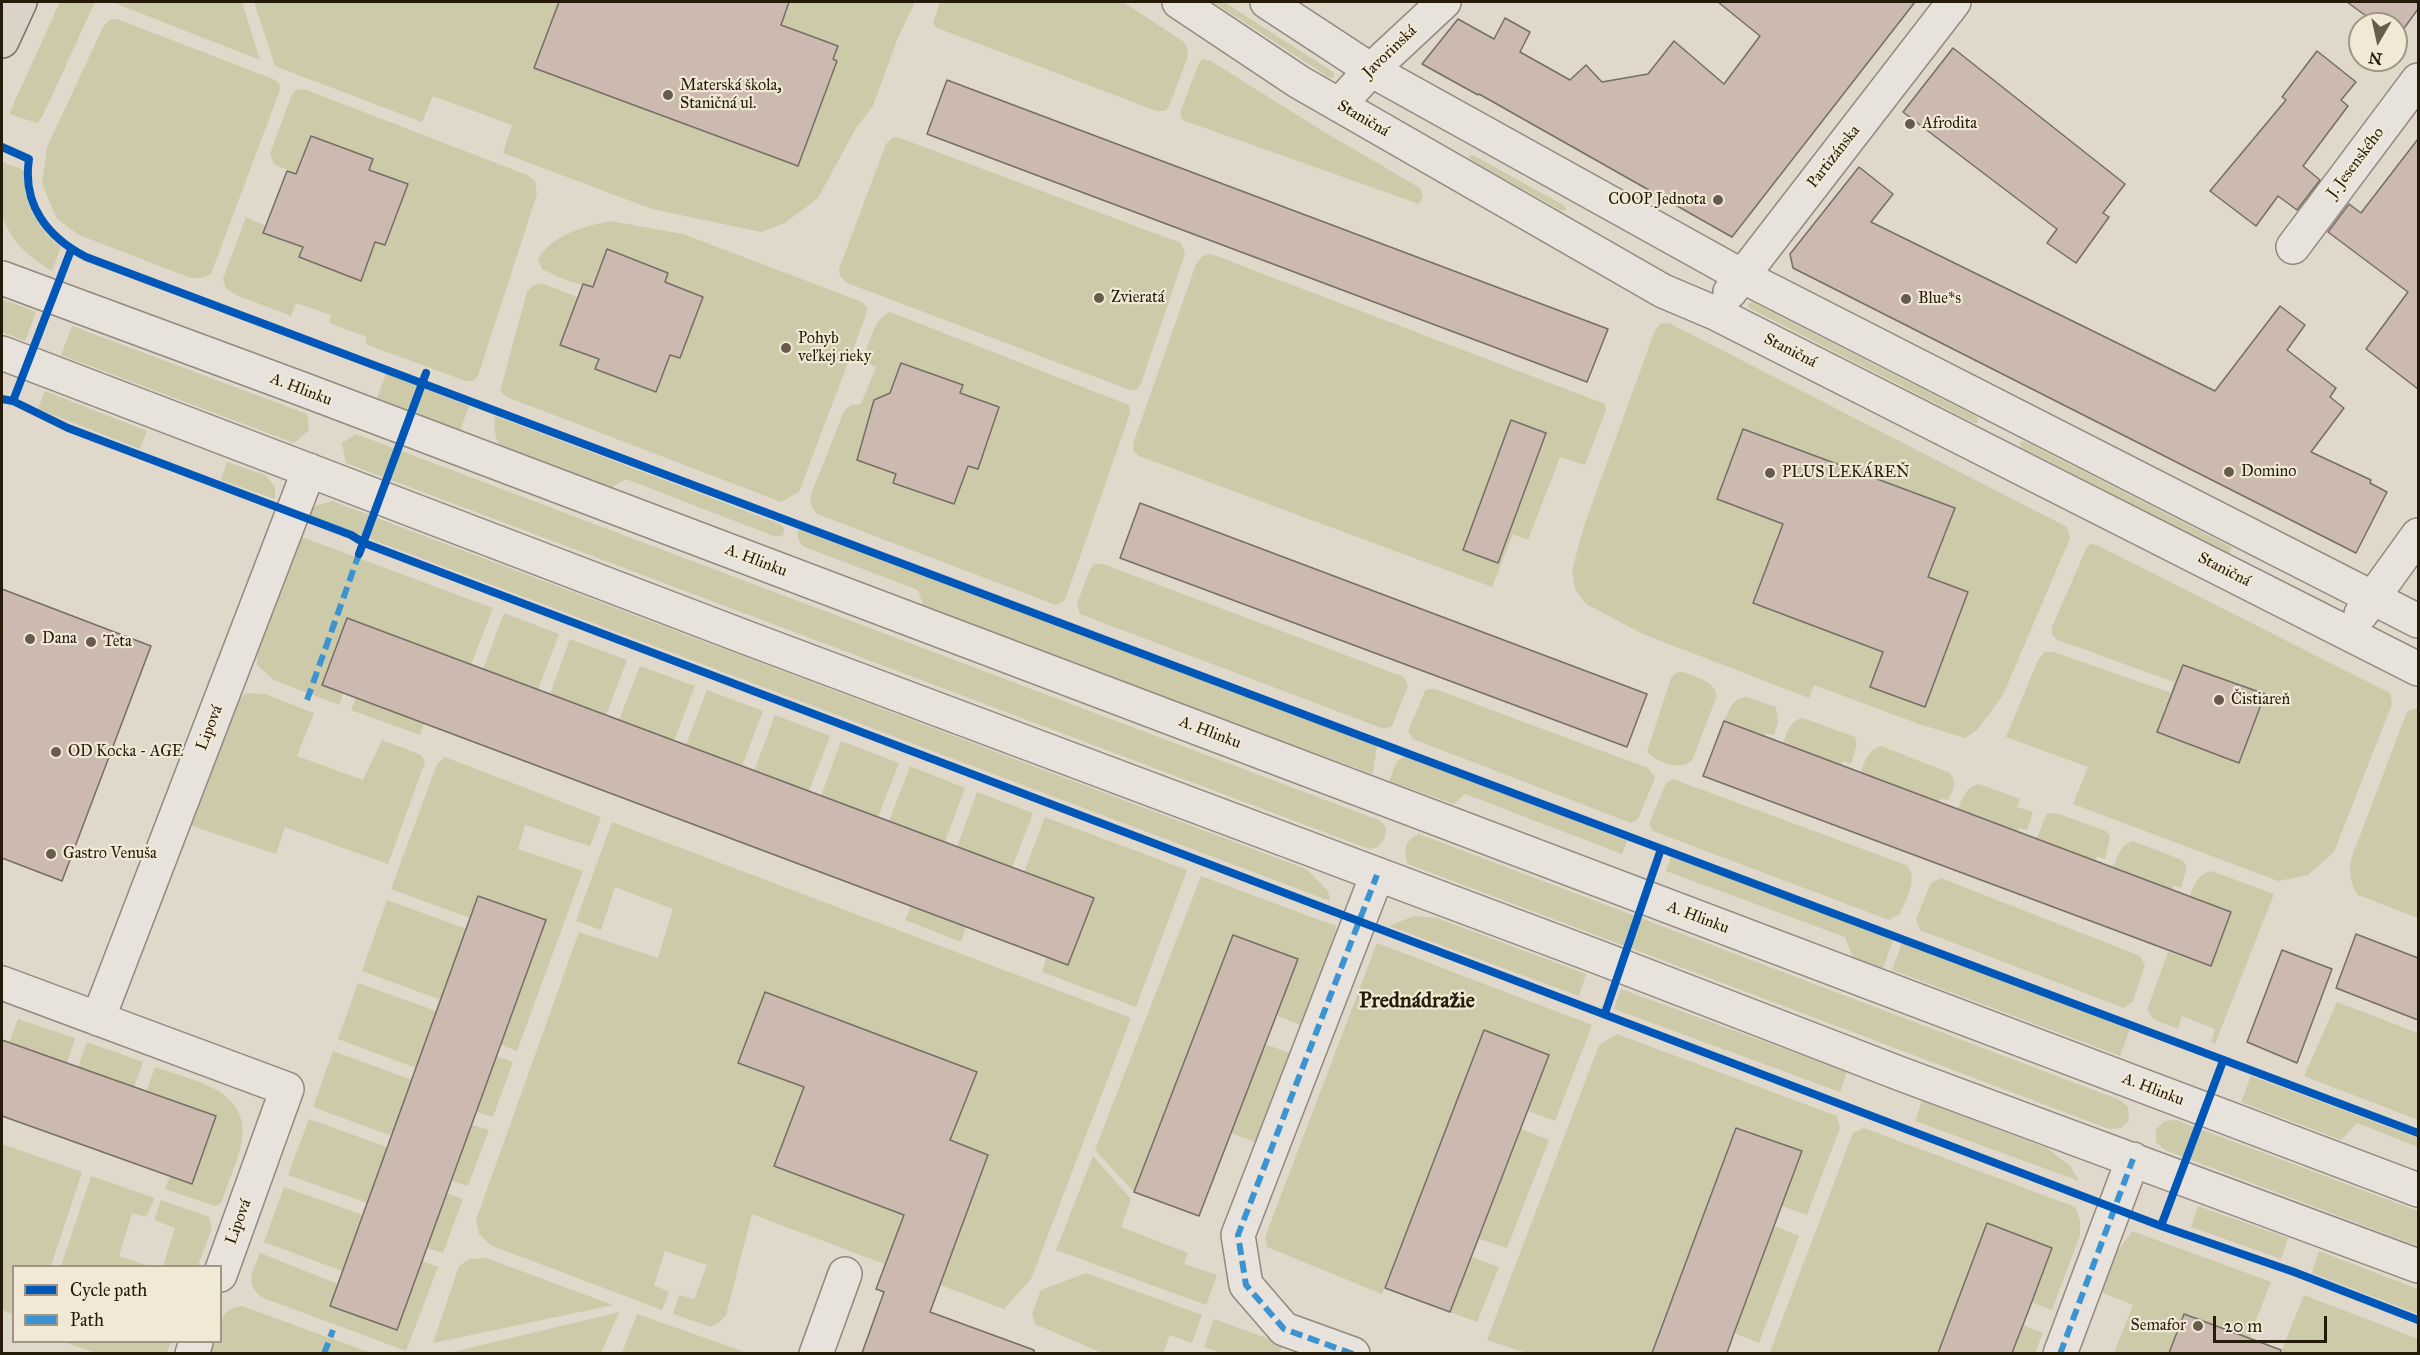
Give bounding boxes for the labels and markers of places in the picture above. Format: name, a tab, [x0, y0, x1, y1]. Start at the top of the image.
place label: Materská škola, Staničná ul.	[680, 76, 782, 114]
marker: Materská škola, Staničná ul.	[661, 88, 675, 102]
place label: Afrodita	[1922, 114, 1977, 134]
marker: Afrodita	[1903, 117, 1917, 131]
place label: COOP Jednota	[1608, 190, 1706, 210]
marker: COOP Jednota	[1711, 193, 1725, 207]
place label: Zvieratá	[1111, 288, 1165, 308]
place label: Blue*s	[1918, 289, 1961, 309]
marker: Zvieratá	[1092, 291, 1106, 305]
marker: Blue*s	[1899, 292, 1913, 306]
place label: Pohyb veľkej rieky	[798, 329, 871, 367]
marker: Pohyb veľkej rieky	[779, 341, 793, 355]
place label: Domino	[2241, 462, 2296, 482]
place label: PLUS LEKÁREŇ	[1782, 463, 1910, 483]
marker: Domino	[2222, 465, 2236, 479]
marker: PLUS LEKÁREŇ	[1763, 466, 1777, 480]
place label: Dana	[42, 629, 77, 649]
marker: Dana	[23, 632, 37, 646]
place label: Teta	[103, 632, 132, 652]
marker: Teta	[84, 635, 98, 649]
place label: Čistiareň	[2231, 690, 2290, 710]
marker: Čistiareň	[2212, 693, 2226, 707]
place label: OD Kocka - AGE	[68, 742, 183, 762]
marker: OD Kocka - AGE	[49, 745, 63, 759]
place label: Gastro Venuša	[63, 844, 157, 864]
marker: Gastro Venuša	[44, 847, 58, 861]
place label: Semafor	[2131, 1316, 2186, 1336]
marker: Semafor	[2191, 1319, 2205, 1333]

